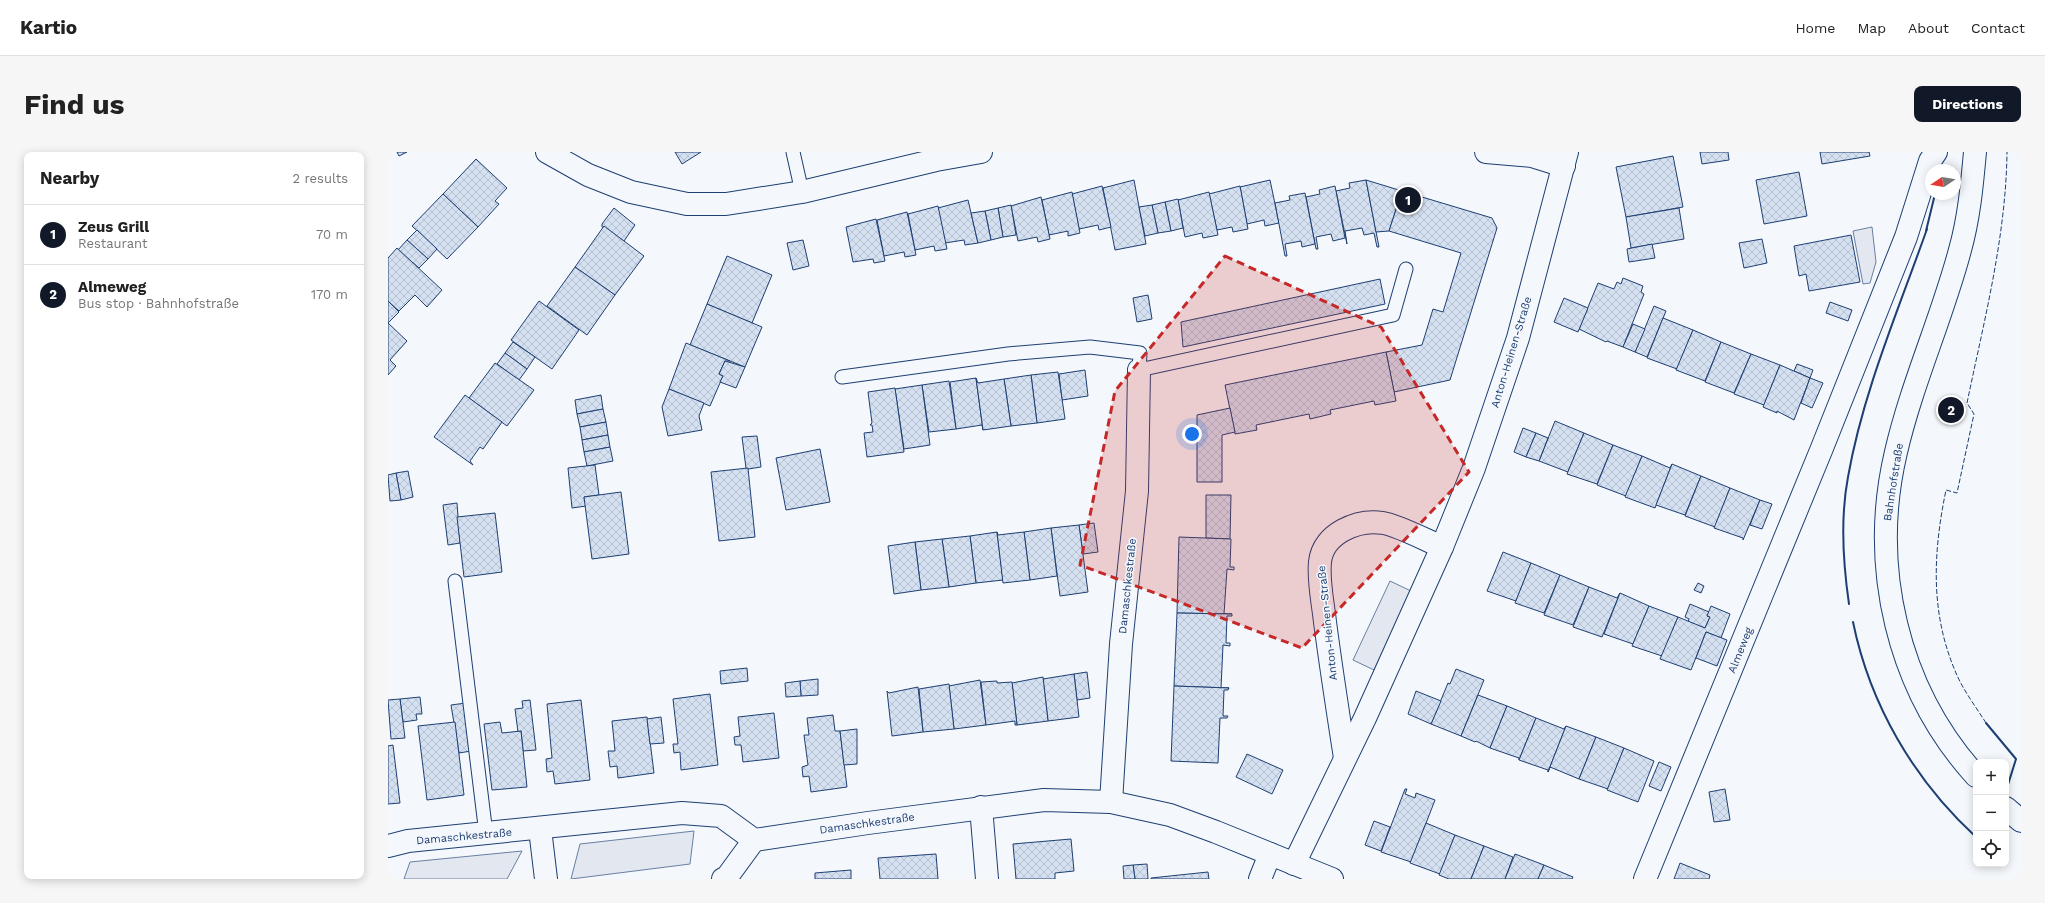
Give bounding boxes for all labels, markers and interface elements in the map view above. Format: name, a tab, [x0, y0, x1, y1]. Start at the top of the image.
text: Kartio	[20, 16, 77, 39]
text: Home	[1795, 20, 1835, 36]
text: Map	[1857, 20, 1886, 36]
text: About	[1908, 20, 1949, 36]
text: Contact	[1971, 20, 2025, 36]
button: Directions	[1914, 86, 2021, 122]
text: Find us	[24, 88, 124, 121]
north arrow	[1925, 164, 1961, 200]
text: Nearby	[40, 168, 99, 188]
text: 2 results	[293, 171, 348, 186]
pin: 1	[1395, 185, 1421, 215]
text: Zeus Grill	[78, 218, 149, 236]
text: 1	[50, 227, 56, 242]
text: 70 m	[316, 227, 348, 242]
text: Restaurant	[78, 236, 148, 251]
text: Almeweg	[78, 278, 146, 296]
text: 2	[49, 287, 57, 302]
text: 170 m	[311, 287, 348, 302]
street label: Anton-Heinen-Straße	[1488, 295, 1535, 409]
text: Bus stop · Bahnhofstraße	[78, 296, 239, 311]
pin: 2	[1938, 395, 1964, 425]
your location	[1182, 424, 1202, 444]
street label: Bahnhofstraße	[1881, 442, 1906, 522]
street label: Damaschkestraße	[1116, 538, 1139, 635]
street label: Anton-Heinen-Straße	[1315, 565, 1340, 681]
street label: Almeweg	[1725, 625, 1756, 675]
map controls	[1973, 759, 2009, 867]
button: +	[1973, 759, 2009, 795]
button: −	[1973, 795, 2009, 831]
street label: Damaschkestraße	[819, 810, 916, 837]
street label: Damaschkestraße	[416, 826, 512, 847]
button: locate	[1973, 831, 2009, 867]

